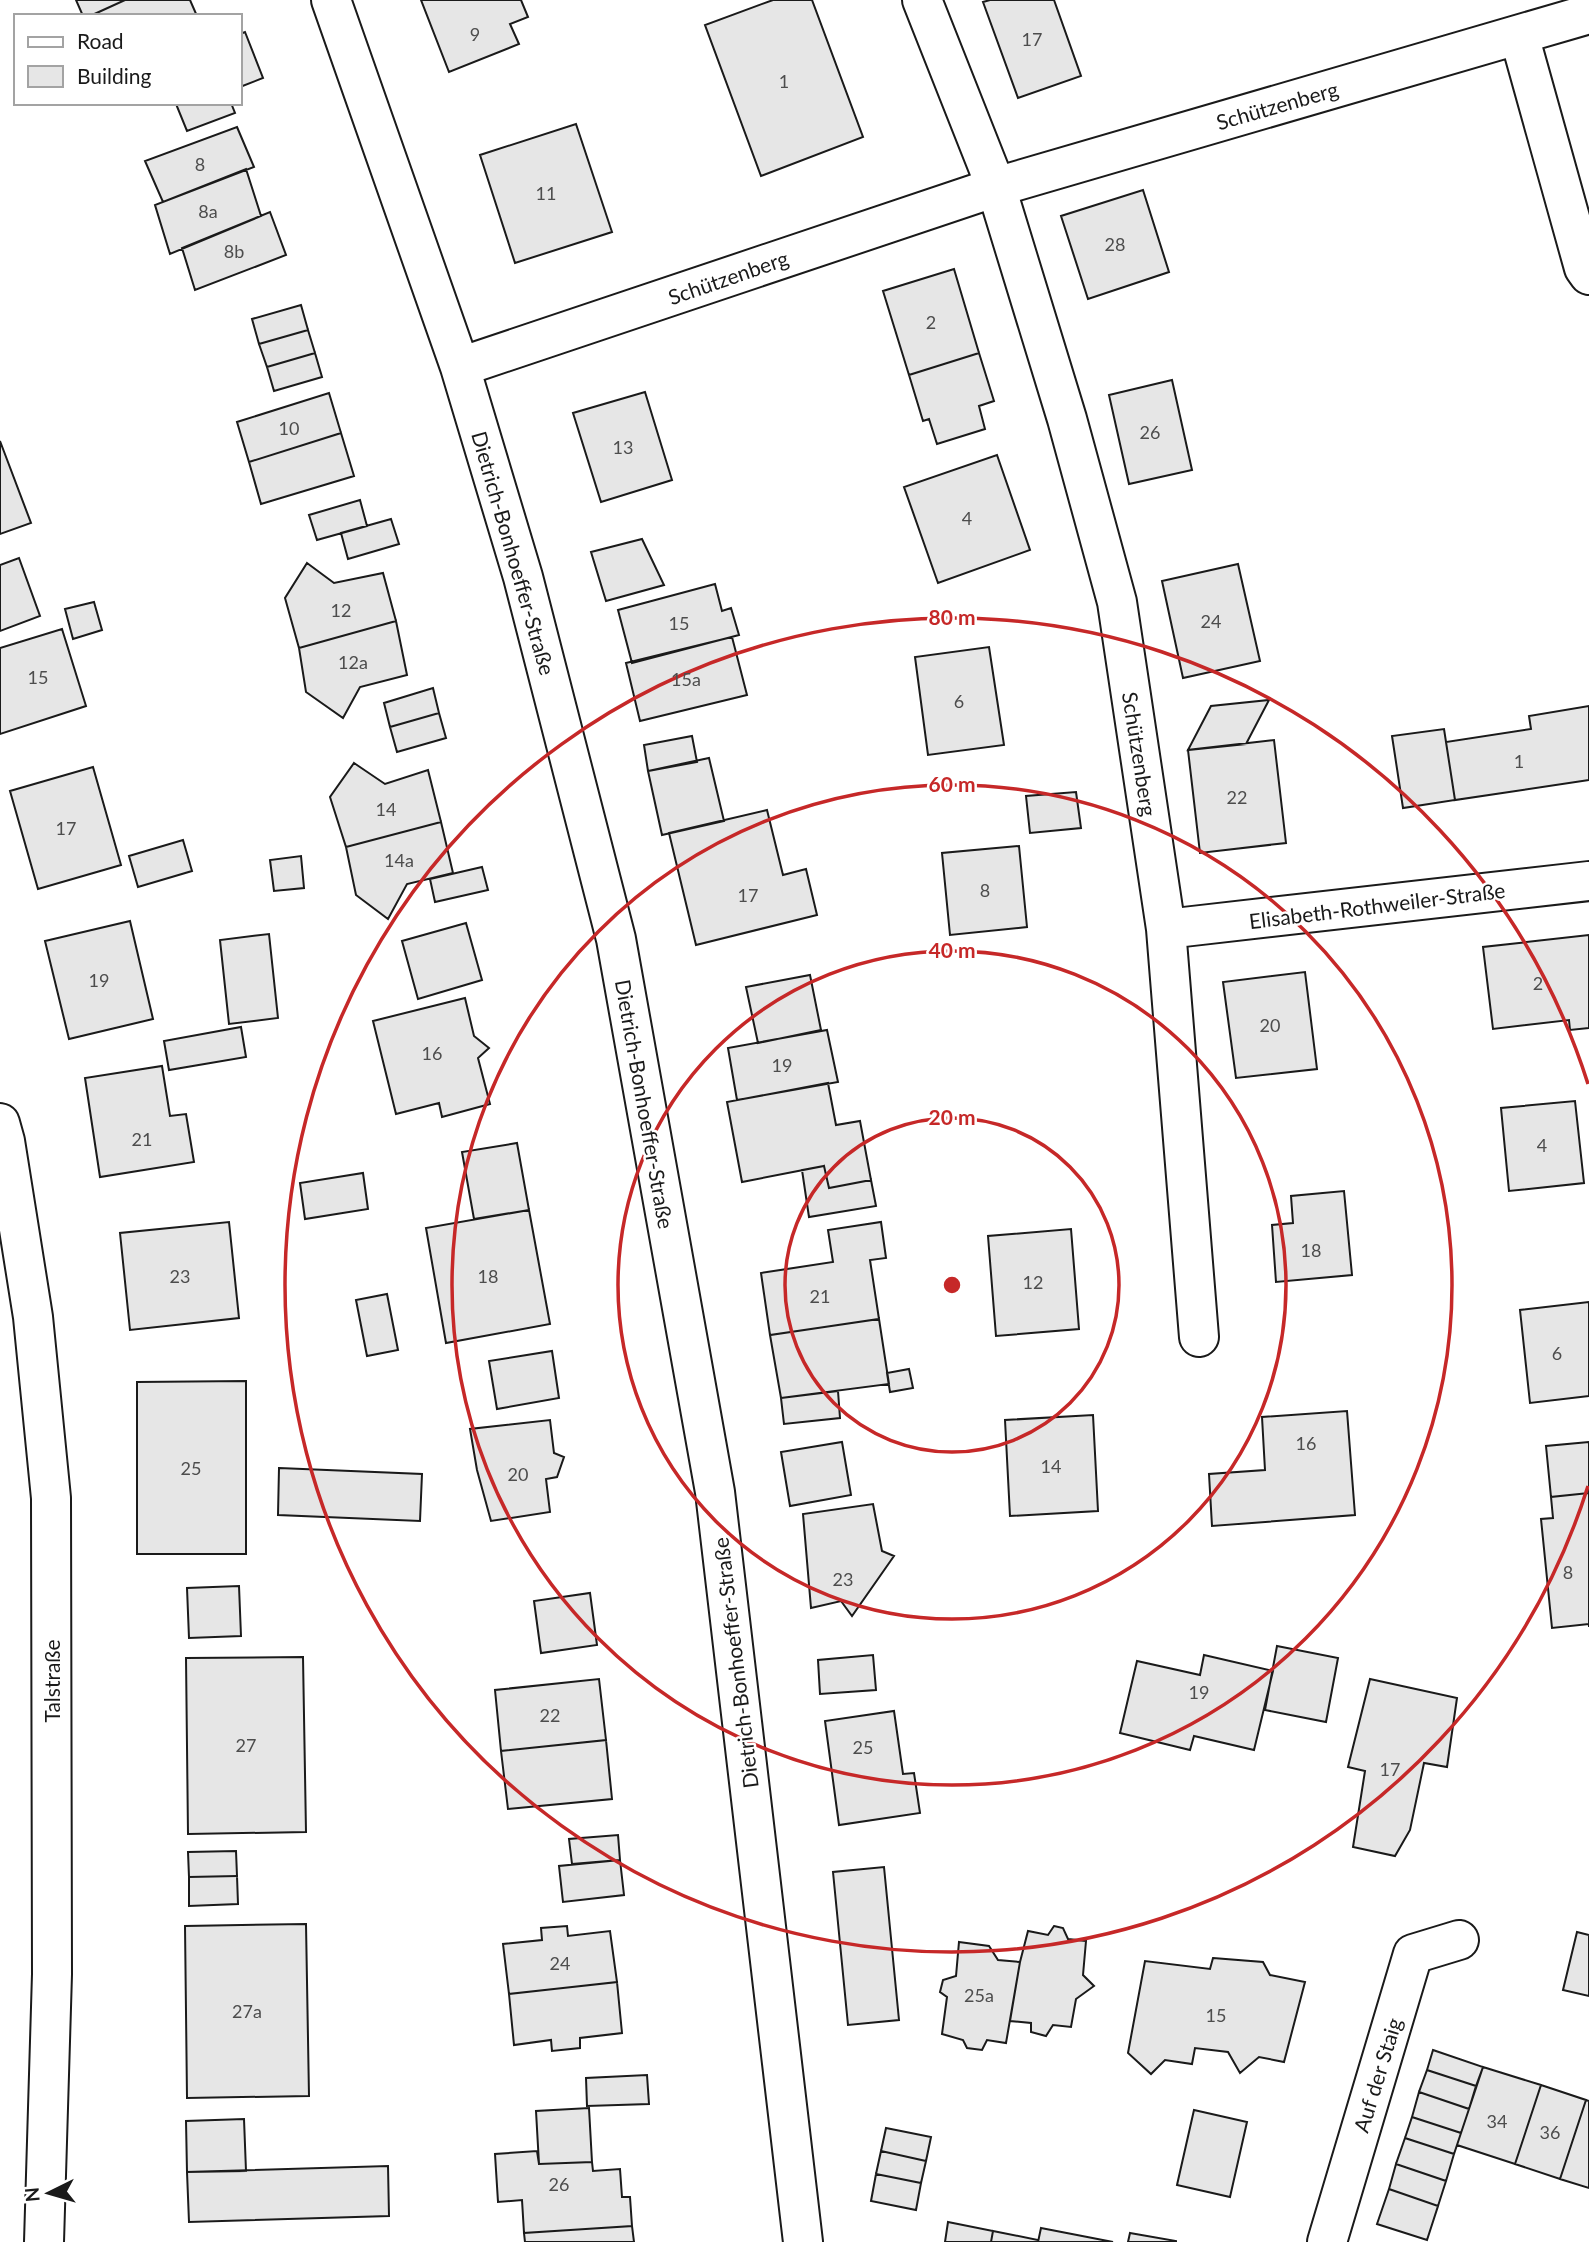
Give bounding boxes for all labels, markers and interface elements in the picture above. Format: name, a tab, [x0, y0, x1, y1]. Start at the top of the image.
legend	[14, 14, 242, 105]
house number: 9	[470, 23, 480, 45]
text: Road	[77, 28, 124, 53]
house number: 17	[1022, 28, 1042, 50]
text: Building	[77, 63, 152, 88]
house number: 1	[779, 70, 789, 92]
street label: Schützenberg	[1213, 76, 1341, 134]
house number: 8	[195, 153, 205, 175]
house number: 11	[536, 182, 556, 204]
house number: 8a	[198, 200, 218, 222]
house number: 28	[1105, 233, 1125, 255]
house number: 8b	[224, 240, 244, 262]
street label: Schützenberg	[665, 245, 792, 309]
house number: 2	[926, 311, 936, 333]
house number: 10	[279, 417, 299, 439]
house number: 26	[1140, 421, 1160, 443]
street label: Dietrich-Bonhoeffer-Straße	[467, 428, 561, 678]
house number: 13	[613, 436, 633, 458]
house number: 4	[962, 507, 972, 529]
house number: 12	[331, 599, 351, 621]
text: 80 m	[928, 604, 976, 629]
house number: 24	[1201, 610, 1221, 632]
house number: 15	[669, 612, 689, 634]
house number: 12a	[338, 651, 368, 673]
house number: 15	[28, 666, 48, 688]
house number: 15a	[671, 668, 701, 690]
house number: 6	[954, 690, 964, 712]
street label: Schützenberg	[1118, 690, 1162, 818]
house number: 1	[1514, 750, 1524, 772]
text: 60 m	[928, 771, 976, 796]
house number: 22	[1227, 786, 1247, 808]
house number: 14	[376, 798, 396, 820]
house number: 17	[56, 817, 76, 839]
house number: 14a	[384, 849, 414, 871]
street label: Elisabeth-Rothweiler-Straße	[1247, 877, 1507, 933]
house number: 8	[980, 879, 990, 901]
house number: 17	[738, 884, 758, 906]
text: 40 m	[928, 937, 976, 962]
house number: 19	[89, 969, 109, 991]
house number: 2	[1533, 972, 1543, 994]
street label: Dietrich-Bonhoeffer-Straße	[611, 977, 679, 1231]
house number: 20	[1260, 1014, 1280, 1036]
house number: 16	[422, 1042, 442, 1064]
house number: 19	[772, 1054, 792, 1076]
text: 20 m	[928, 1104, 976, 1129]
house number: 21	[132, 1128, 152, 1150]
house number: 4	[1537, 1134, 1547, 1156]
house number: 18	[1301, 1239, 1321, 1261]
house number: 23	[170, 1265, 190, 1287]
house number: 18	[478, 1265, 498, 1287]
house number: 12	[1023, 1271, 1043, 1293]
centre of rings	[940, 1273, 964, 1297]
house number: 21	[810, 1285, 830, 1307]
house number: 6	[1552, 1342, 1562, 1364]
house number: 16	[1296, 1432, 1316, 1454]
house number: 14	[1041, 1455, 1061, 1477]
house number: 25	[181, 1457, 201, 1479]
house number: 20	[508, 1463, 528, 1485]
street label: Dietrich-Bonhoeffer-Straße	[707, 1536, 763, 1790]
house number: 8	[1563, 1561, 1573, 1583]
house number: 23	[833, 1568, 853, 1590]
street label: Talstraße	[39, 1639, 64, 1723]
house number: 19	[1189, 1681, 1209, 1703]
house number: 22	[540, 1704, 560, 1726]
house number: 27	[236, 1734, 256, 1756]
house number: 25	[853, 1736, 873, 1758]
house number: 17	[1380, 1758, 1400, 1780]
house number: 24	[550, 1952, 570, 1974]
house number: 25a	[964, 1984, 994, 2006]
house number: 27a	[232, 2000, 262, 2022]
house number: 15	[1206, 2004, 1226, 2026]
street label: Auf der Staig	[1348, 2015, 1406, 2135]
house number: 34	[1487, 2110, 1507, 2132]
house number: 36	[1540, 2121, 1560, 2143]
north arrow	[14, 2158, 84, 2228]
house number: 26	[549, 2173, 569, 2195]
text: N	[19, 2186, 44, 2203]

